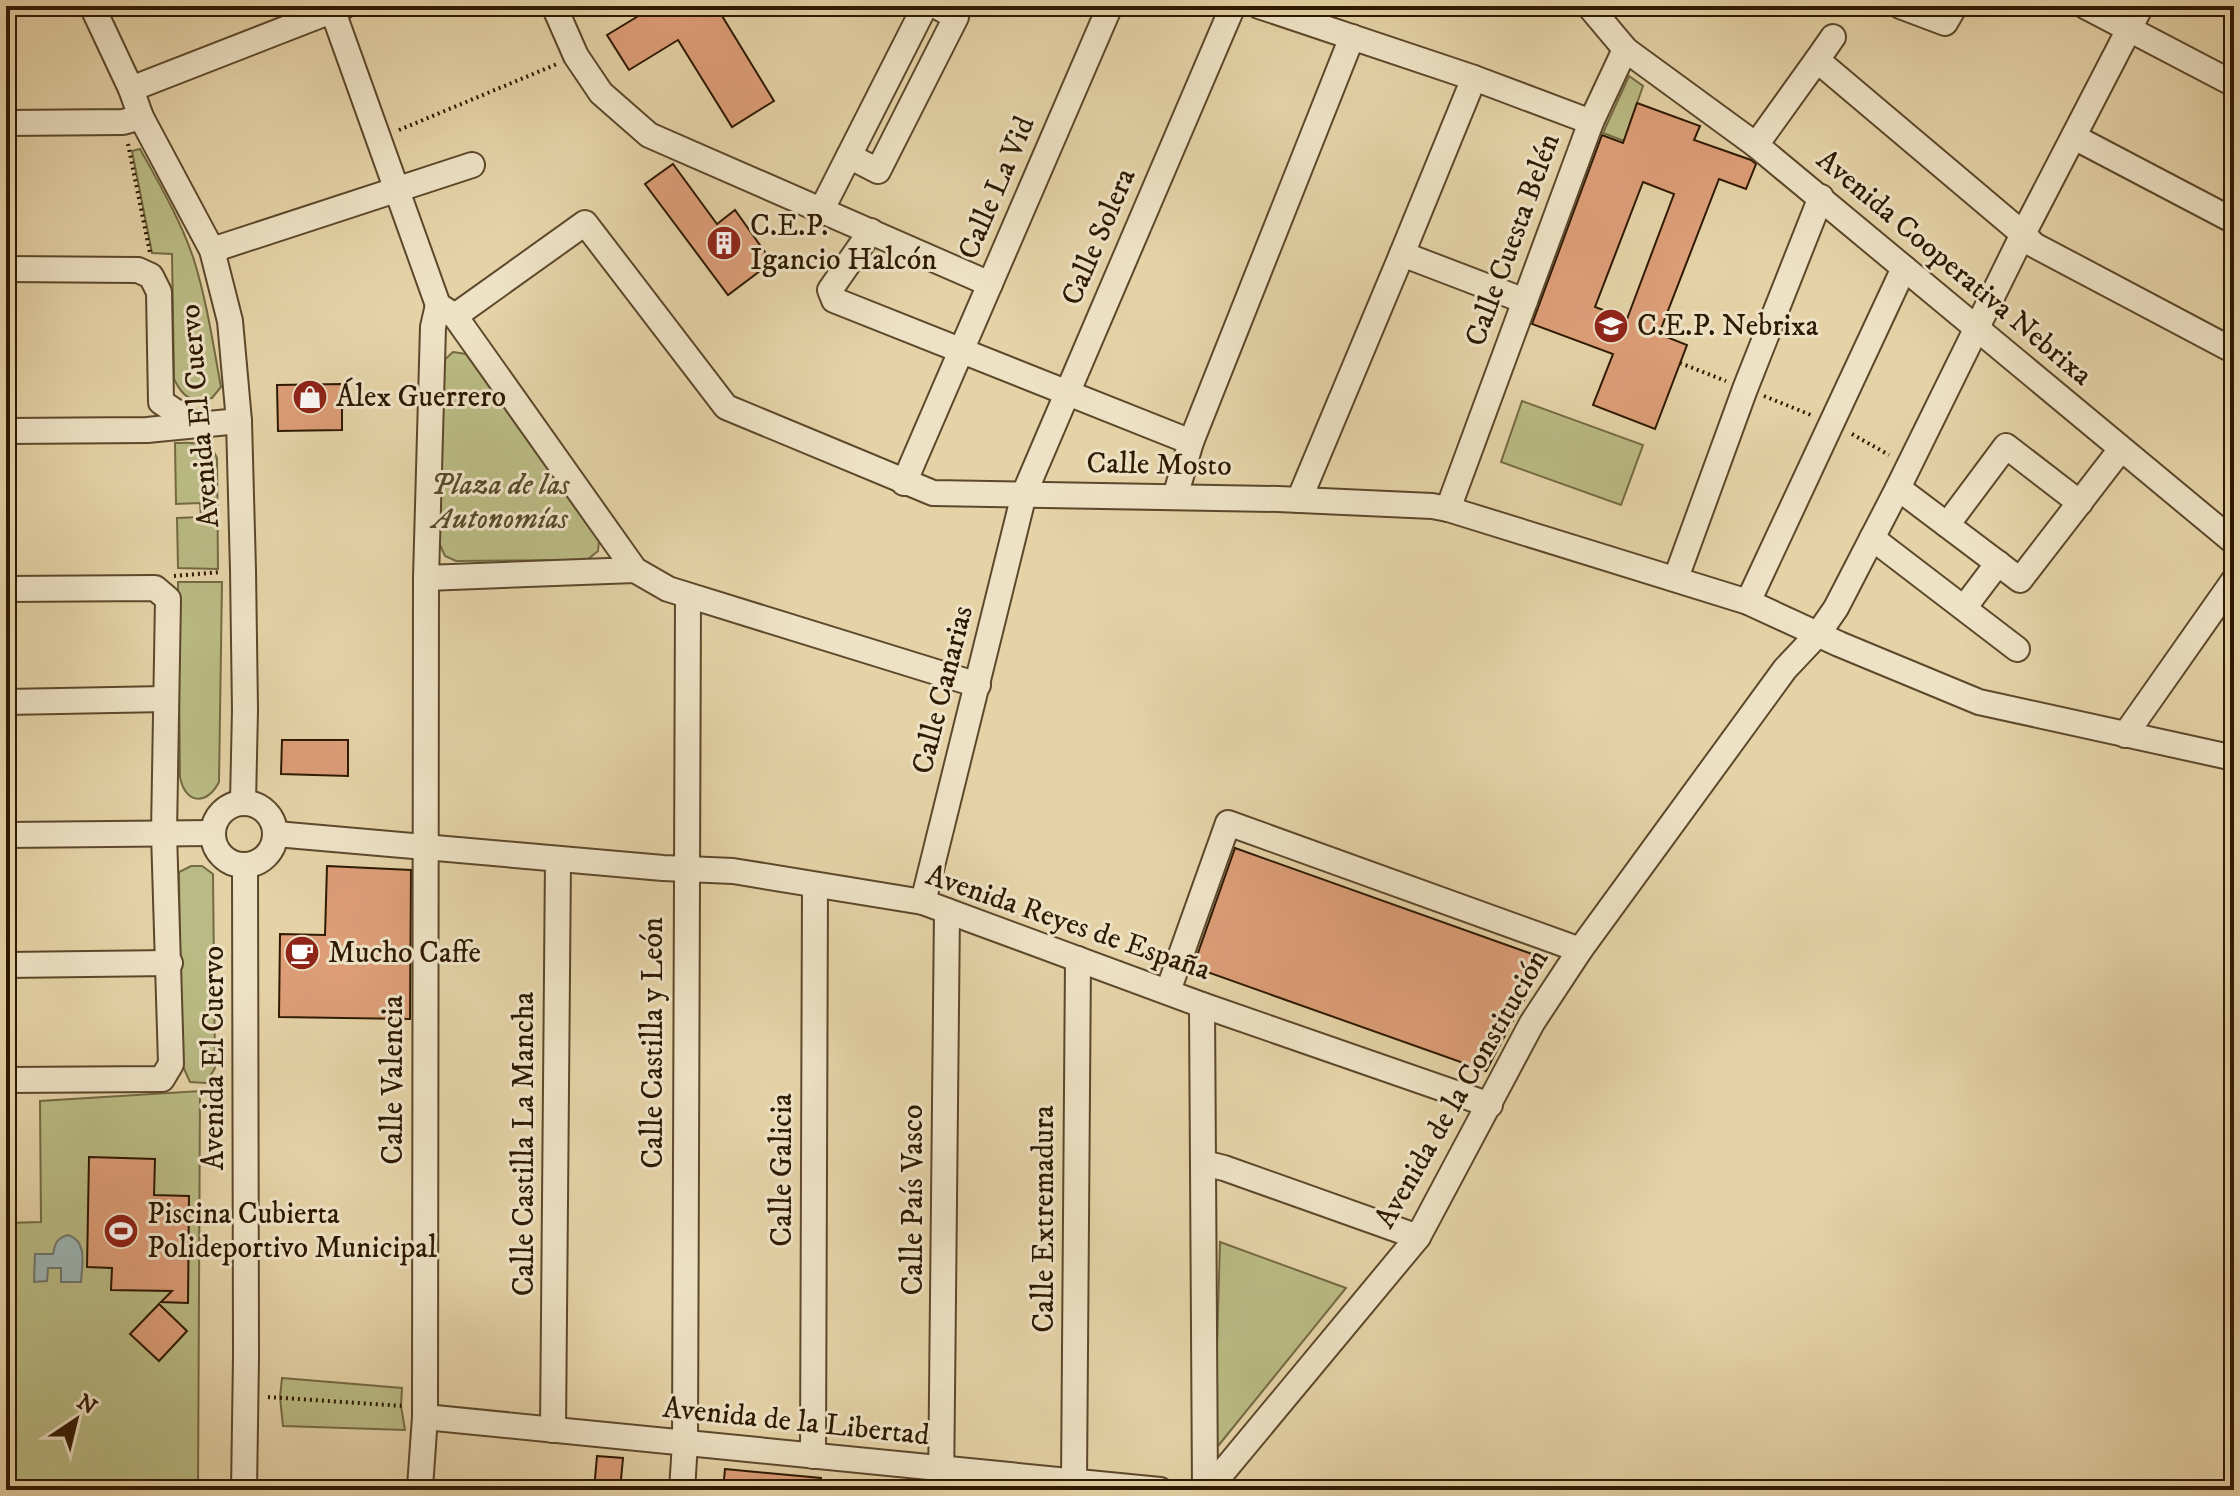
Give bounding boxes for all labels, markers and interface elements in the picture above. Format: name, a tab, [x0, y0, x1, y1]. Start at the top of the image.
street label: Calle La Vid	[950, 111, 1044, 265]
street label: Calle Cuesta Belén	[1457, 128, 1569, 351]
street label: Avenida Cooperativa Nebrixa	[1809, 142, 2100, 394]
street label: Calle Solera	[1054, 163, 1144, 311]
place label: C.E.P. Igancio Halcón	[750, 208, 937, 279]
building icon: C.E.P. Igancio Halcón	[705, 224, 743, 262]
street label: Avenida El Cuervo	[172, 303, 228, 529]
school or university icon: C.E.P. Nebrixa	[1592, 307, 1630, 345]
place label: C.E.P. Nebrixa	[1637, 308, 1819, 345]
place label: Álex Guerrero	[336, 377, 506, 416]
shop icon: Álex Guerrero	[291, 378, 329, 416]
street label: Calle Mosto	[1086, 445, 1232, 485]
park label: Plaza de las Autonomías	[429, 467, 570, 538]
street label: Calle Canarias	[904, 602, 982, 778]
street label: Avenida Reyes de España	[921, 857, 1215, 989]
street label: Calle Castilla y León	[635, 917, 672, 1169]
cafe icon: Mucho Caffe	[283, 934, 321, 972]
place label: Mucho Caffe	[328, 935, 481, 972]
street label: Avenida de la Constitución	[1367, 943, 1557, 1235]
street label: Avenida El Cuervo	[196, 946, 233, 1170]
street label: Calle Castilla La Mancha	[506, 991, 543, 1296]
street label: Calle Valencia	[375, 995, 412, 1165]
street label: Calle Galicia	[764, 1093, 801, 1247]
street label: Calle País Vasco	[895, 1104, 932, 1296]
street label: Calle Extremadura	[1026, 1105, 1063, 1333]
place label: Piscina Cubierta Polideportivo Municipal	[147, 1196, 437, 1267]
sports icon: Piscina Cubierta Polideportivo Municipal	[102, 1212, 140, 1250]
north arrow	[36, 1380, 116, 1460]
text: N	[71, 1389, 102, 1421]
street label: Avenida de la Libertad	[661, 1390, 931, 1454]

